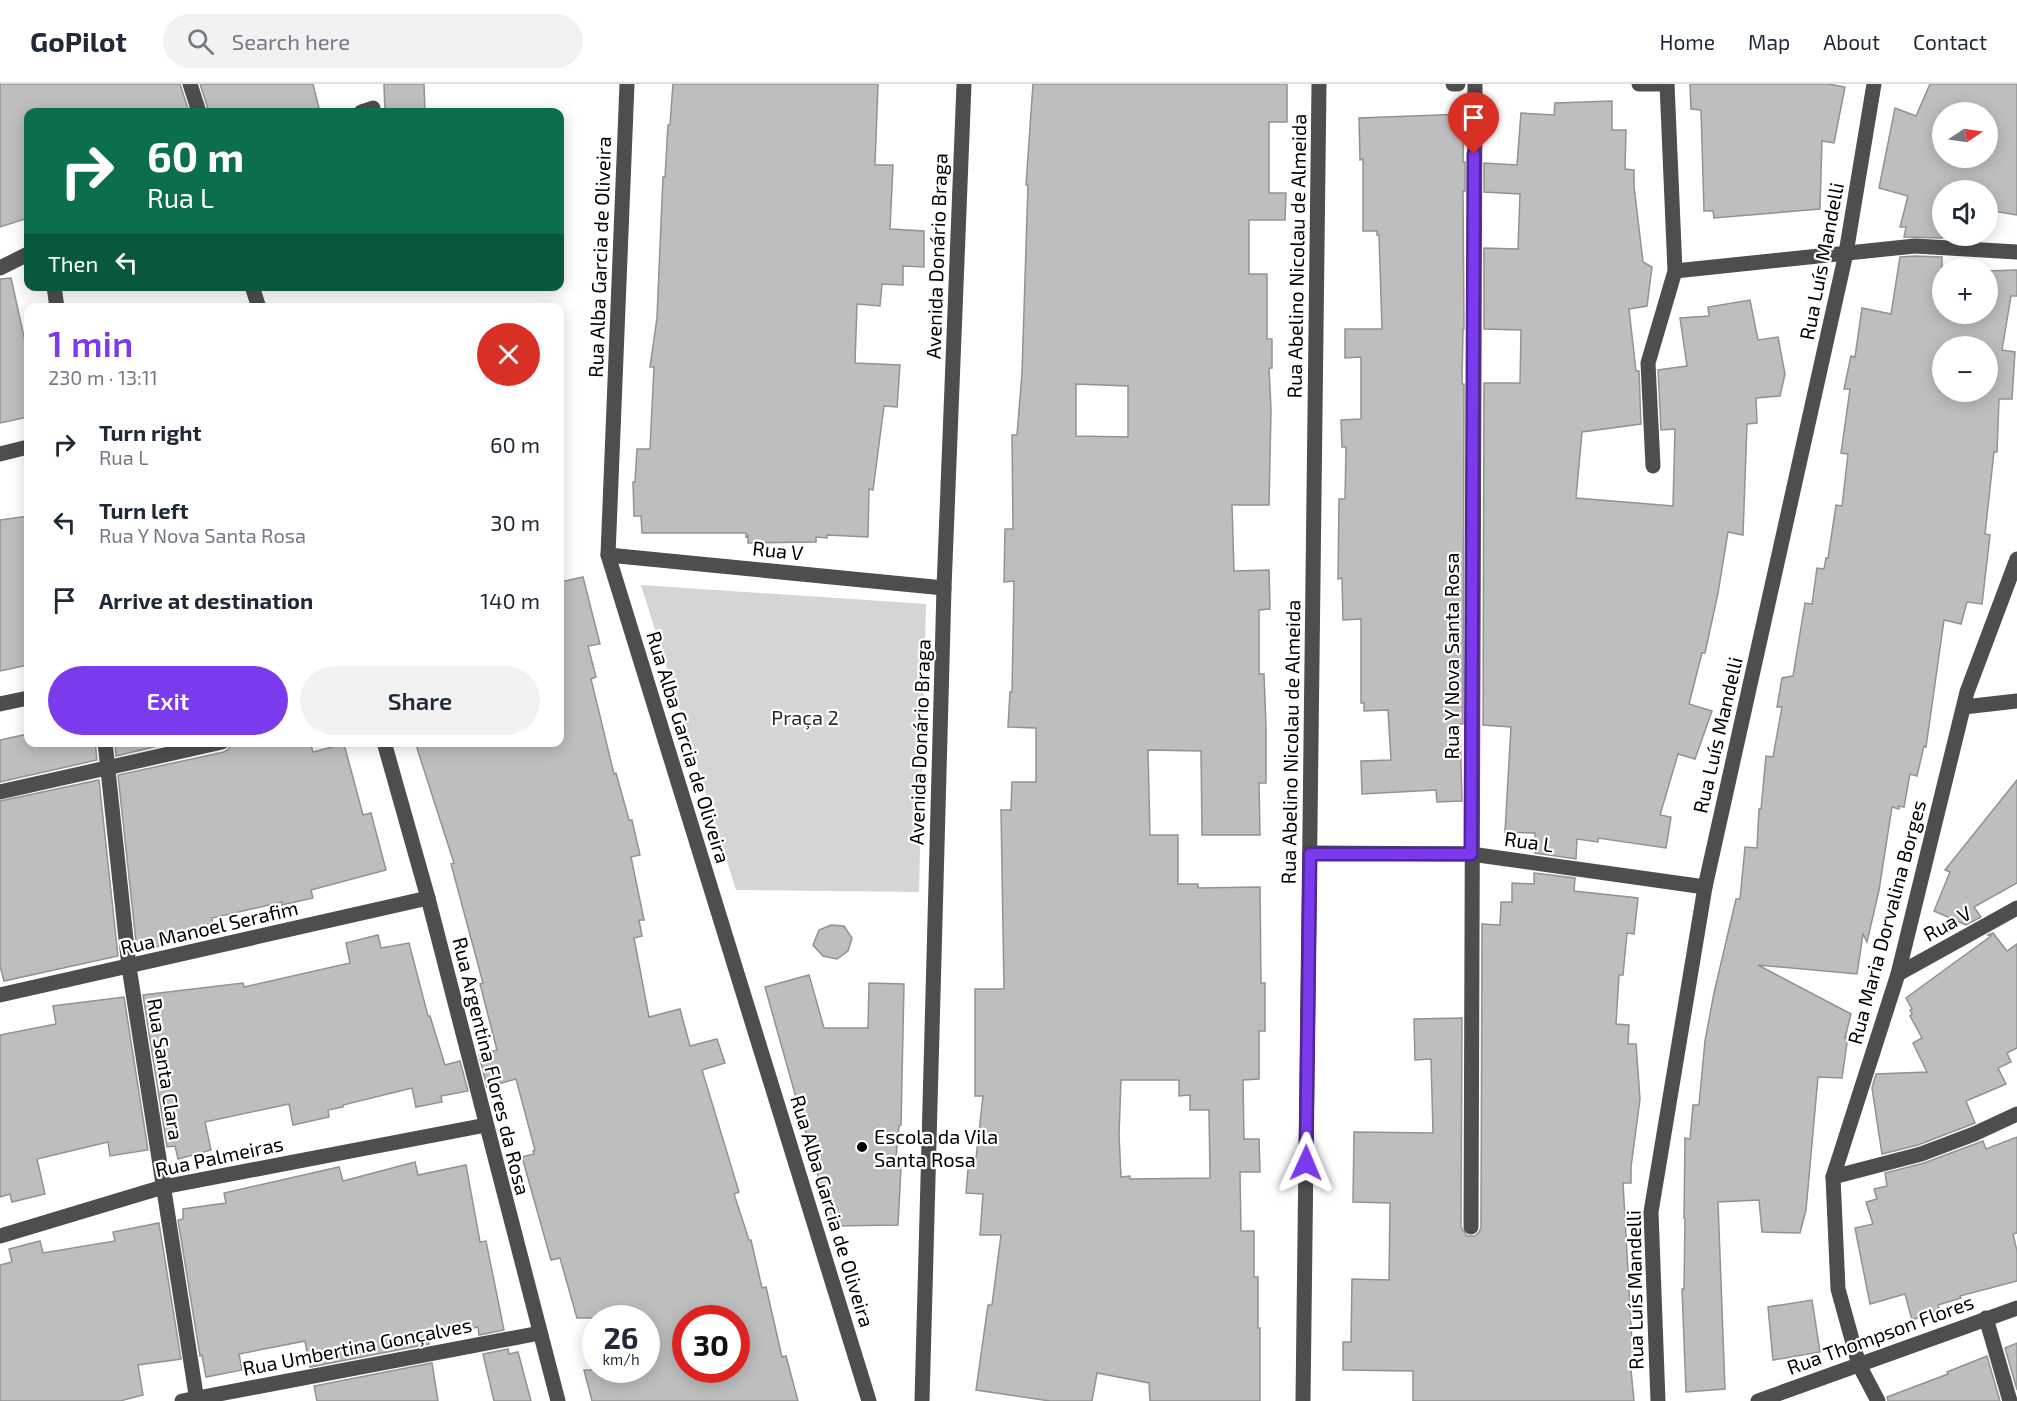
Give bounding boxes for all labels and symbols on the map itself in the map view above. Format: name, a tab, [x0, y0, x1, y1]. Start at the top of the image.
pin	[1448, 92, 1499, 154]
north arrow	[1932, 102, 1998, 168]
street label: Rua Abelino Nicolau de Almeida	[1282, 113, 1310, 399]
street label: Rua Alba Garcia de Oliveira	[583, 136, 615, 378]
street label: Avenida Donário Braga	[920, 153, 952, 359]
street label: Rua Luís Mandelli	[1794, 180, 1848, 342]
street label: Rua V	[751, 535, 805, 565]
street label: Rua Y Nova Santa Rosa	[1439, 553, 1463, 759]
street label: Rua Abelino Nicolau de Almeida	[1276, 599, 1304, 885]
street label: Rua Alba Garcia de Oliveira	[642, 628, 736, 866]
street label: Avenida Donário Braga	[903, 639, 935, 845]
street label: Rua Luís Mandelli	[1687, 655, 1747, 815]
park label: Praça 2	[771, 705, 839, 730]
street label: Rua Maria Dorvalina Borges	[1842, 797, 1930, 1047]
street label: Rua L	[1503, 826, 1555, 856]
street label: Rua Manoel Serafim	[118, 895, 300, 959]
street label: Rua V	[1919, 900, 1975, 946]
street label: Rua Argentina Flores da Rosa	[448, 935, 536, 1197]
street label: Rua Santa Clara	[143, 996, 189, 1142]
street label: Rua Alba Garcia de Oliveira	[786, 1092, 880, 1330]
place label: Escola da Vila Santa Rosa	[874, 1124, 998, 1171]
street label: Rua Palmeiras	[153, 1131, 285, 1181]
position arrow	[1274, 1131, 1338, 1195]
marker: Escola da Vila Santa Rosa	[855, 1140, 869, 1154]
street label: Rua Luís Mandelli	[1621, 1210, 1647, 1370]
street label: Rua Thompson Flores	[1783, 1289, 1977, 1379]
speed limit sign: 30	[672, 1305, 750, 1383]
street label: Rua Umbertina Gonçalves	[240, 1312, 474, 1381]

